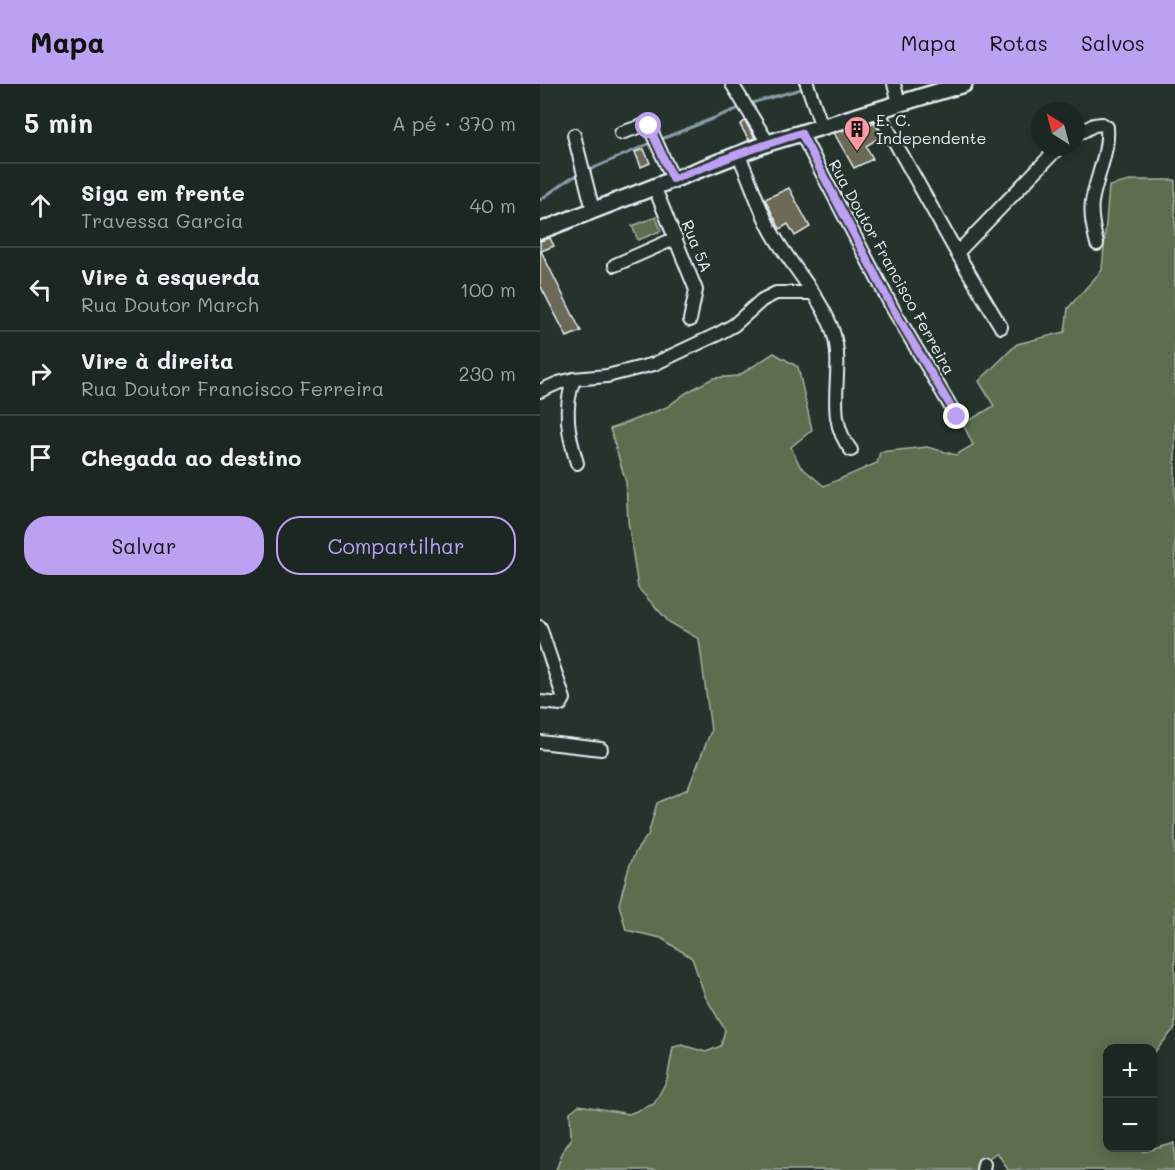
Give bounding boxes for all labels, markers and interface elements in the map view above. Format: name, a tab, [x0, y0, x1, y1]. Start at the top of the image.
text: Mapa	[30, 24, 105, 60]
text: Mapa	[901, 29, 957, 56]
text: Rotas	[990, 29, 1048, 56]
text: Salvos	[1081, 29, 1145, 56]
north arrow	[1031, 102, 1085, 156]
text: 5 min	[24, 106, 93, 140]
place label: E. C. Independente	[876, 109, 986, 148]
text: A pé · 370 m	[392, 110, 516, 136]
route start	[635, 112, 661, 138]
building icon: E. C. Independente	[842, 114, 872, 152]
street label: Rua Doutor Francisco Ferreira	[824, 156, 960, 378]
text: Siga em frente	[81, 178, 245, 207]
icon: ahead	[24, 189, 57, 222]
text: 40 m	[470, 192, 516, 218]
text: Travessa Garcia	[81, 207, 244, 233]
street label: Rua 5A	[678, 217, 717, 275]
text: Vire à esquerda	[81, 262, 260, 291]
icon: left	[24, 273, 57, 306]
text: 100 m	[460, 276, 516, 302]
text: Rua Doutor March	[81, 291, 259, 317]
text: Vire à direita	[81, 346, 234, 375]
icon: right	[24, 357, 57, 390]
text: 230 m	[458, 360, 516, 386]
text: Rua Doutor Francisco Ferreira	[81, 375, 384, 401]
route end	[943, 403, 969, 429]
icon: arrive	[24, 441, 57, 474]
text: Chegada ao destino	[81, 443, 301, 472]
button: Salvar	[24, 516, 264, 575]
button: Compartilhar	[276, 516, 516, 575]
map controls	[1103, 1044, 1157, 1152]
button: +	[1103, 1044, 1157, 1098]
button: −	[1103, 1098, 1157, 1152]

